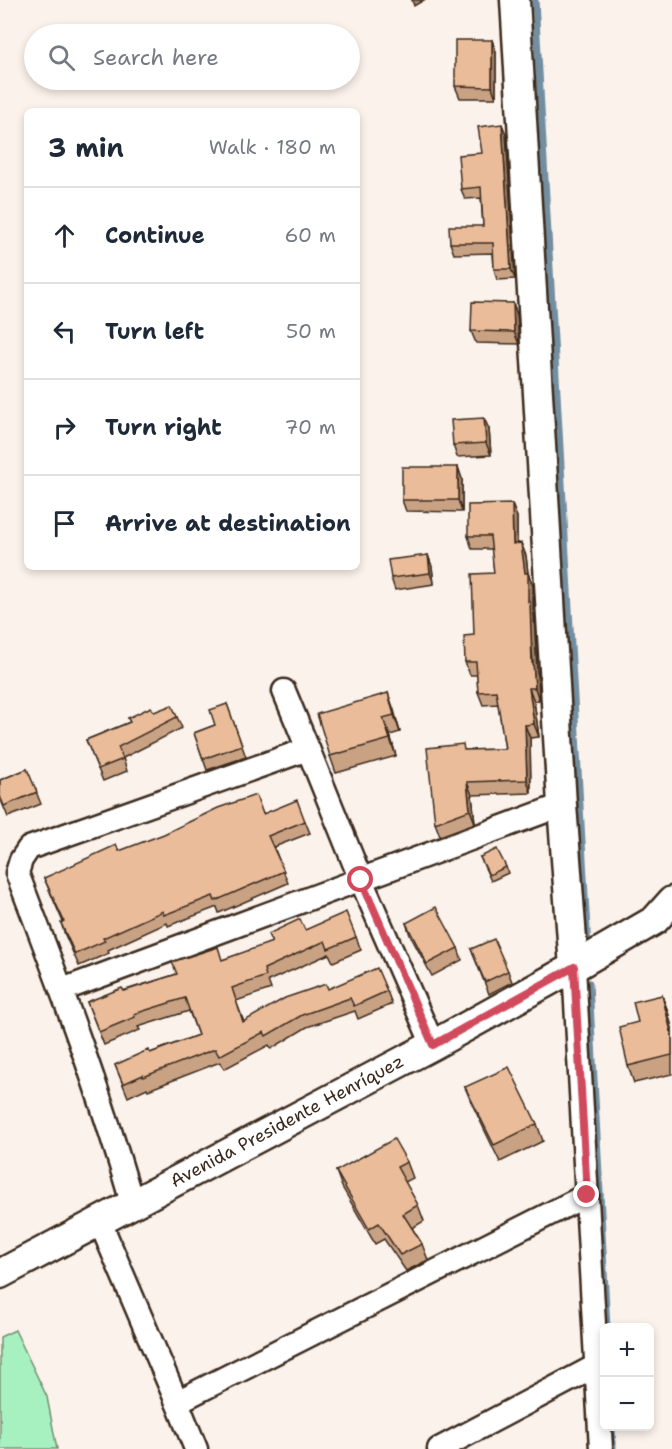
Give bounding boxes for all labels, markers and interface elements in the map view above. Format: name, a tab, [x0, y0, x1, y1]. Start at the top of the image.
search box	[24, 24, 360, 90]
icon: search	[45, 41, 78, 74]
text: Search here	[93, 43, 219, 72]
text: 3 min	[48, 130, 124, 165]
text: Walk · 180 m	[209, 134, 336, 160]
icon: ahead	[48, 219, 81, 252]
text: Continue	[105, 221, 205, 250]
text: 60 m	[284, 222, 336, 248]
icon: left	[48, 315, 81, 348]
text: Turn left	[105, 317, 204, 346]
text: 50 m	[286, 318, 336, 344]
icon: right	[48, 411, 81, 444]
text: Turn right	[105, 413, 222, 442]
text: 70 m	[284, 414, 336, 440]
icon: arrive	[48, 507, 81, 540]
text: Arrive at destination	[105, 509, 351, 538]
route start	[347, 866, 373, 892]
street label: Avenida Presidente Henríquez	[166, 1049, 408, 1193]
route end	[573, 1181, 599, 1207]
map controls	[600, 1323, 654, 1431]
button: +	[600, 1323, 654, 1377]
button: −	[600, 1377, 654, 1431]

